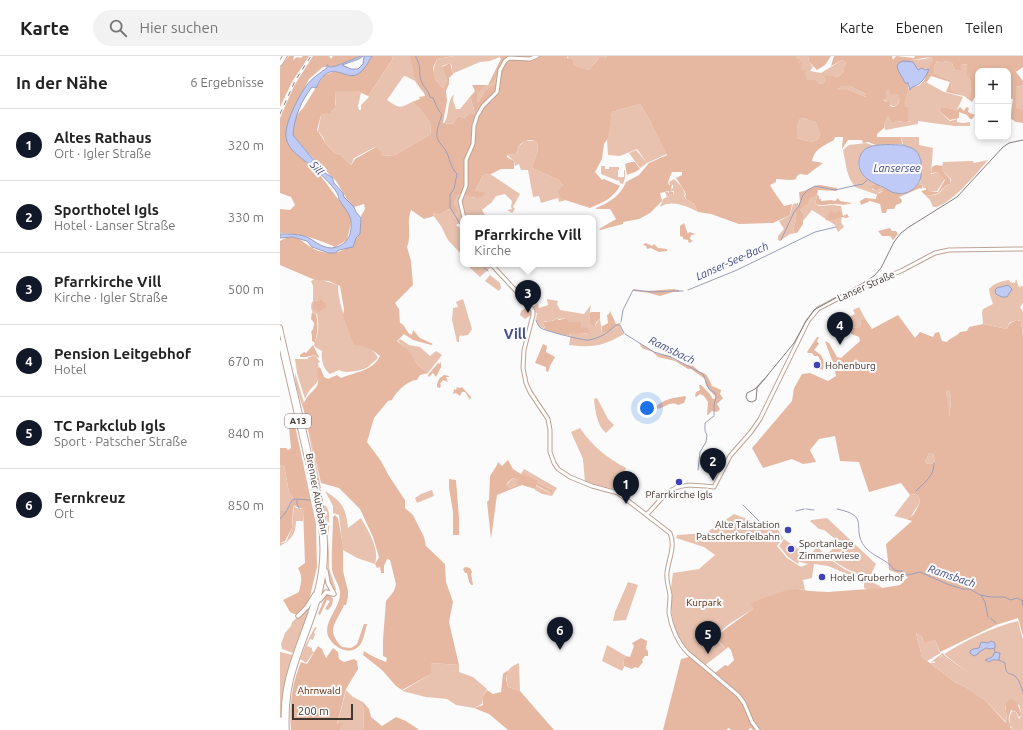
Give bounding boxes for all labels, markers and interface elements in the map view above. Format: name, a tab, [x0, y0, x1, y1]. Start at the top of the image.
search box	[93, 10, 373, 46]
text: Karte	[20, 17, 69, 39]
icon: search	[107, 17, 129, 39]
text: Hier suchen	[139, 19, 218, 36]
text: Karte	[840, 20, 874, 36]
text: Ebenen	[896, 20, 943, 36]
text: Teilen	[965, 20, 1003, 36]
map controls	[975, 68, 1011, 140]
button: +	[975, 68, 1011, 104]
text: In der Nähe	[16, 73, 108, 92]
text: 6 Ergebnisse	[190, 75, 264, 89]
button: −	[975, 104, 1011, 140]
text: Altes Rathaus	[54, 129, 152, 146]
text: 1	[25, 138, 33, 152]
text: 320 m	[228, 138, 264, 152]
text: Ort · Igler Straße	[54, 146, 151, 160]
water label: Sill	[307, 158, 326, 177]
water label: Lansersee	[873, 162, 921, 174]
text: Sporthotel Igls	[54, 201, 159, 218]
text: 2	[25, 210, 33, 224]
text: 330 m	[228, 210, 264, 224]
popup	[460, 215, 596, 267]
text: Hotel · Lanser Straße	[54, 218, 175, 232]
text: Pfarrkirche Vill	[474, 226, 582, 243]
water label: Lanser-See-Bach	[694, 240, 770, 282]
text: Kirche	[474, 243, 511, 257]
street label: Lanser Straße	[836, 268, 896, 304]
text: Pfarrkirche Vill	[54, 273, 161, 290]
pin: 3	[515, 280, 541, 313]
text: 3	[25, 282, 33, 296]
text: 500 m	[228, 282, 264, 296]
text: Kirche · Igler Straße	[54, 290, 168, 304]
pin: 4	[827, 312, 853, 345]
district label: Vill	[504, 326, 526, 342]
water label: Ramsbach	[647, 334, 697, 366]
text: Pension Leitgebhof	[54, 345, 191, 362]
text: 4	[25, 354, 33, 368]
text: 670 m	[228, 354, 264, 368]
marker: Hohenburg	[812, 360, 822, 370]
place label: Hohenburg	[825, 360, 876, 371]
text: Hotel	[54, 362, 86, 376]
your location	[637, 398, 657, 418]
road number: A13	[285, 414, 311, 428]
text: TC Parkclub Igls	[54, 417, 166, 434]
text: 5	[25, 426, 33, 440]
text: 840 m	[228, 426, 264, 440]
text: Sport · Patscher Straße	[54, 434, 187, 448]
pin: 2	[700, 448, 726, 481]
street label: Brenner Autobahn	[304, 452, 330, 536]
pin: 1	[613, 471, 639, 504]
marker: Pfarrkirche Igls	[674, 477, 684, 487]
text: Fernkreuz	[54, 489, 125, 506]
place label: Pfarrkirche Igls	[645, 489, 713, 500]
text: 6	[25, 498, 33, 512]
text: 850 m	[228, 498, 264, 512]
text: Ort	[54, 506, 74, 520]
place label: Alte Talstation Patscherkofelbahn	[696, 519, 780, 542]
marker: Alte Talstation Patscherkofelbahn	[783, 525, 793, 535]
place label: Sportanlage Zimmerwiese	[799, 538, 860, 561]
marker: Sportanlage Zimmerwiese	[786, 544, 796, 554]
water label: Ramsbach	[927, 562, 977, 590]
marker: Hotel Gruberhof	[817, 572, 827, 582]
place label: Hotel Gruberhof	[830, 572, 904, 583]
park label: Kurpark	[686, 597, 722, 608]
pin: 6	[547, 617, 573, 650]
pin: 5	[695, 621, 721, 654]
park label: Ahrnwald	[297, 685, 341, 696]
scale bar	[292, 702, 353, 721]
text: 200 m	[298, 705, 329, 717]

